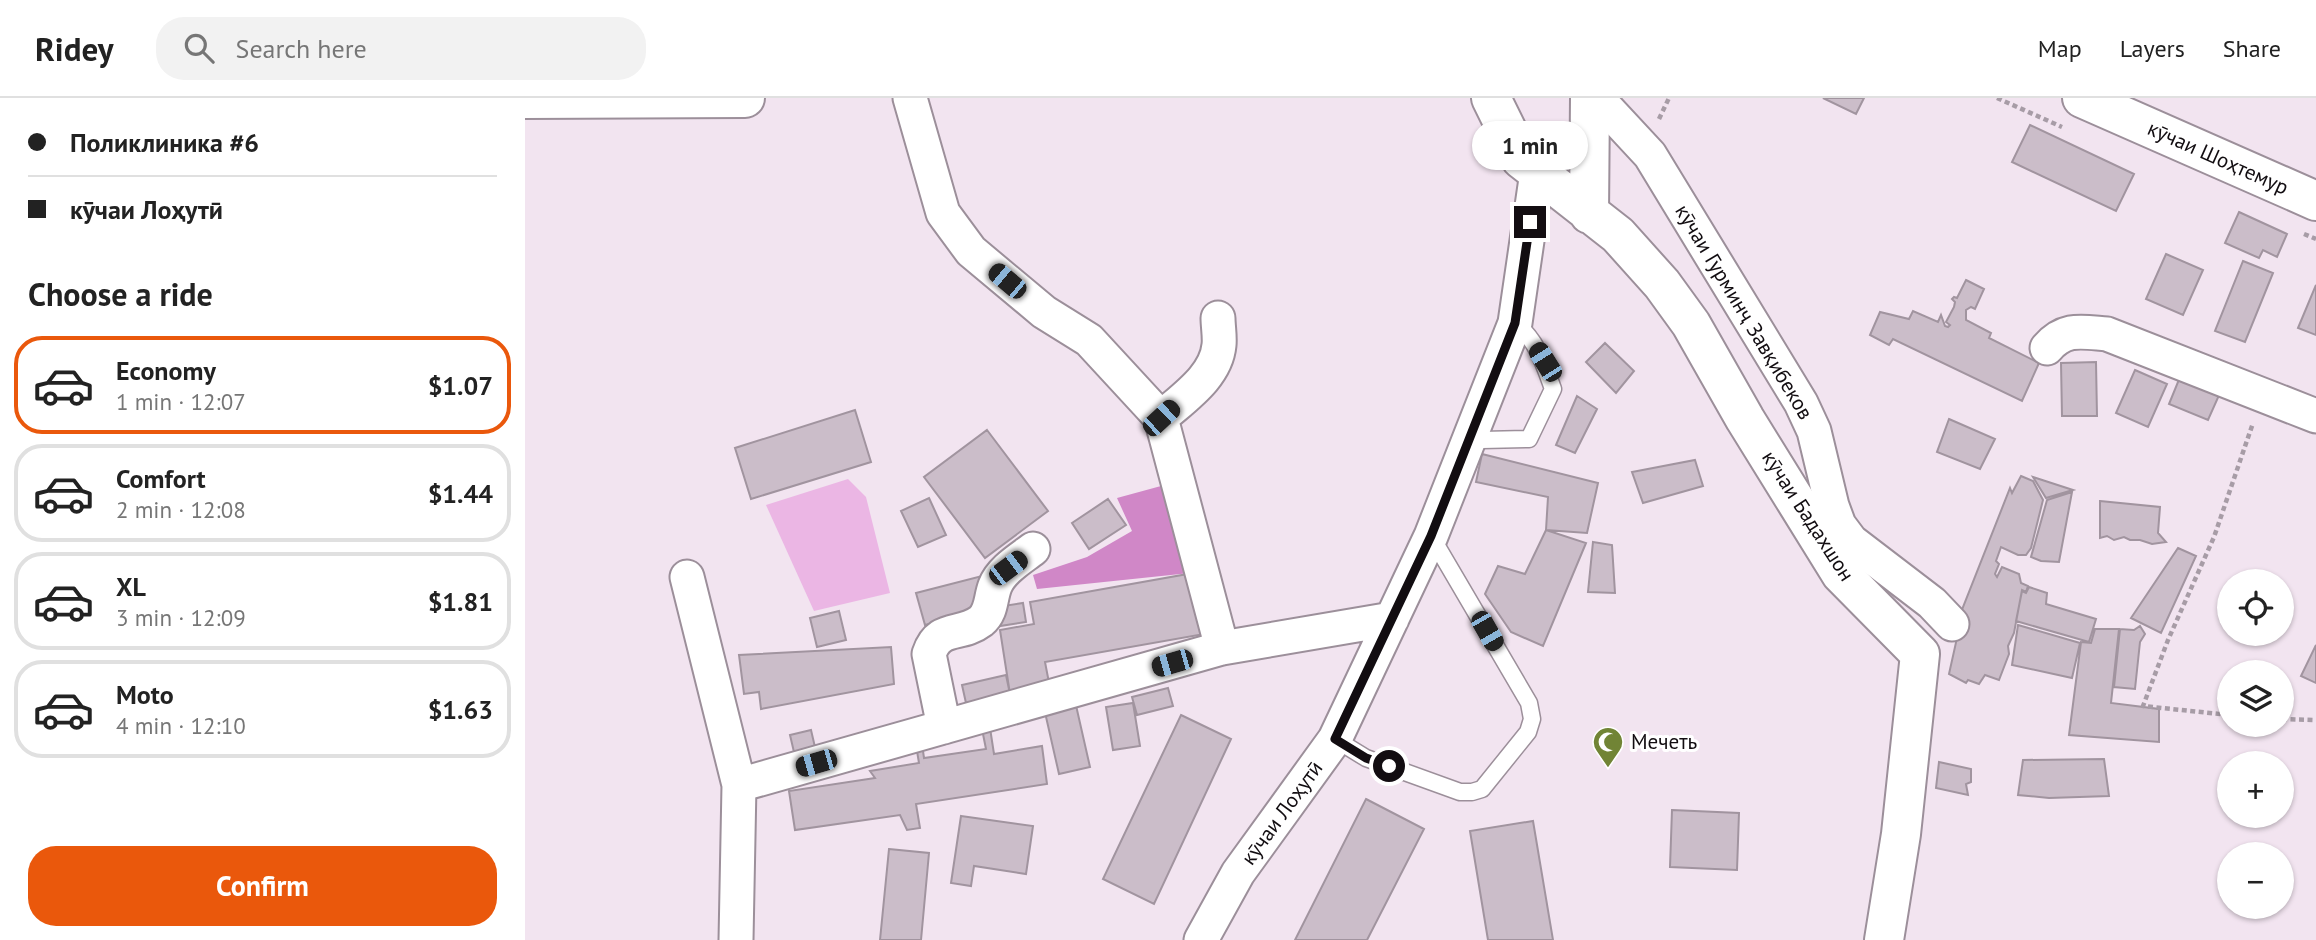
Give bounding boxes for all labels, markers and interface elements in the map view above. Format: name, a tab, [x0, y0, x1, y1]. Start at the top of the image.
search box	[156, 17, 646, 80]
text: Ridey	[35, 27, 114, 70]
icon: search	[180, 29, 218, 67]
text: Search here	[236, 32, 367, 65]
text: Map	[2038, 33, 2082, 64]
text: Layers	[2120, 33, 2185, 64]
text: Share	[2223, 33, 2281, 64]
street label: кӯчаи Шоҳтемур	[2143, 114, 2293, 201]
callout: 1 min	[1472, 121, 1588, 170]
text: Поликлиника #6	[70, 126, 259, 159]
text: 1 min	[1502, 131, 1558, 160]
text: кӯчаи Лоҳутӣ	[70, 193, 223, 226]
street label: кӯчаи Гурминҷ Завқибеков	[1669, 199, 1819, 424]
route end	[1514, 206, 1546, 238]
car	[985, 259, 1030, 303]
text: Choose a ride	[28, 273, 213, 315]
car	[1525, 339, 1566, 385]
icon: car	[32, 354, 95, 417]
text: Economy	[116, 354, 216, 387]
text: $1.07	[428, 369, 493, 402]
text: 1 min · 12:07	[116, 387, 246, 416]
car	[1139, 396, 1184, 440]
street label: кӯчаи Бадахшон	[1756, 445, 1861, 586]
icon: car	[32, 462, 95, 525]
text: Comfort	[116, 462, 206, 495]
text: $1.44	[428, 477, 493, 510]
text: 2 min · 12:08	[116, 495, 246, 524]
car	[985, 547, 1032, 589]
map controls	[2217, 569, 2294, 919]
button: locate	[2217, 569, 2294, 646]
icon: car	[32, 570, 95, 633]
text: XL	[116, 570, 146, 603]
text: $1.81	[428, 585, 493, 618]
text: 3 min · 12:09	[116, 603, 246, 632]
car	[1468, 608, 1507, 654]
car	[1149, 647, 1196, 679]
button: layers	[2217, 660, 2294, 737]
icon: car	[32, 678, 95, 741]
text: Moto	[116, 678, 174, 711]
text: $1.63	[428, 693, 493, 726]
text: 4 min · 12:10	[116, 711, 246, 740]
mosque icon: Мечеть	[1591, 725, 1625, 769]
place label: Мечеть	[1631, 728, 1698, 755]
car	[793, 747, 840, 779]
route start	[1373, 750, 1405, 782]
button: +	[2217, 751, 2294, 828]
street label: кӯчаи Лоҳутӣ	[1235, 755, 1328, 870]
button: −	[2217, 842, 2294, 919]
button: Confirm	[28, 846, 497, 926]

